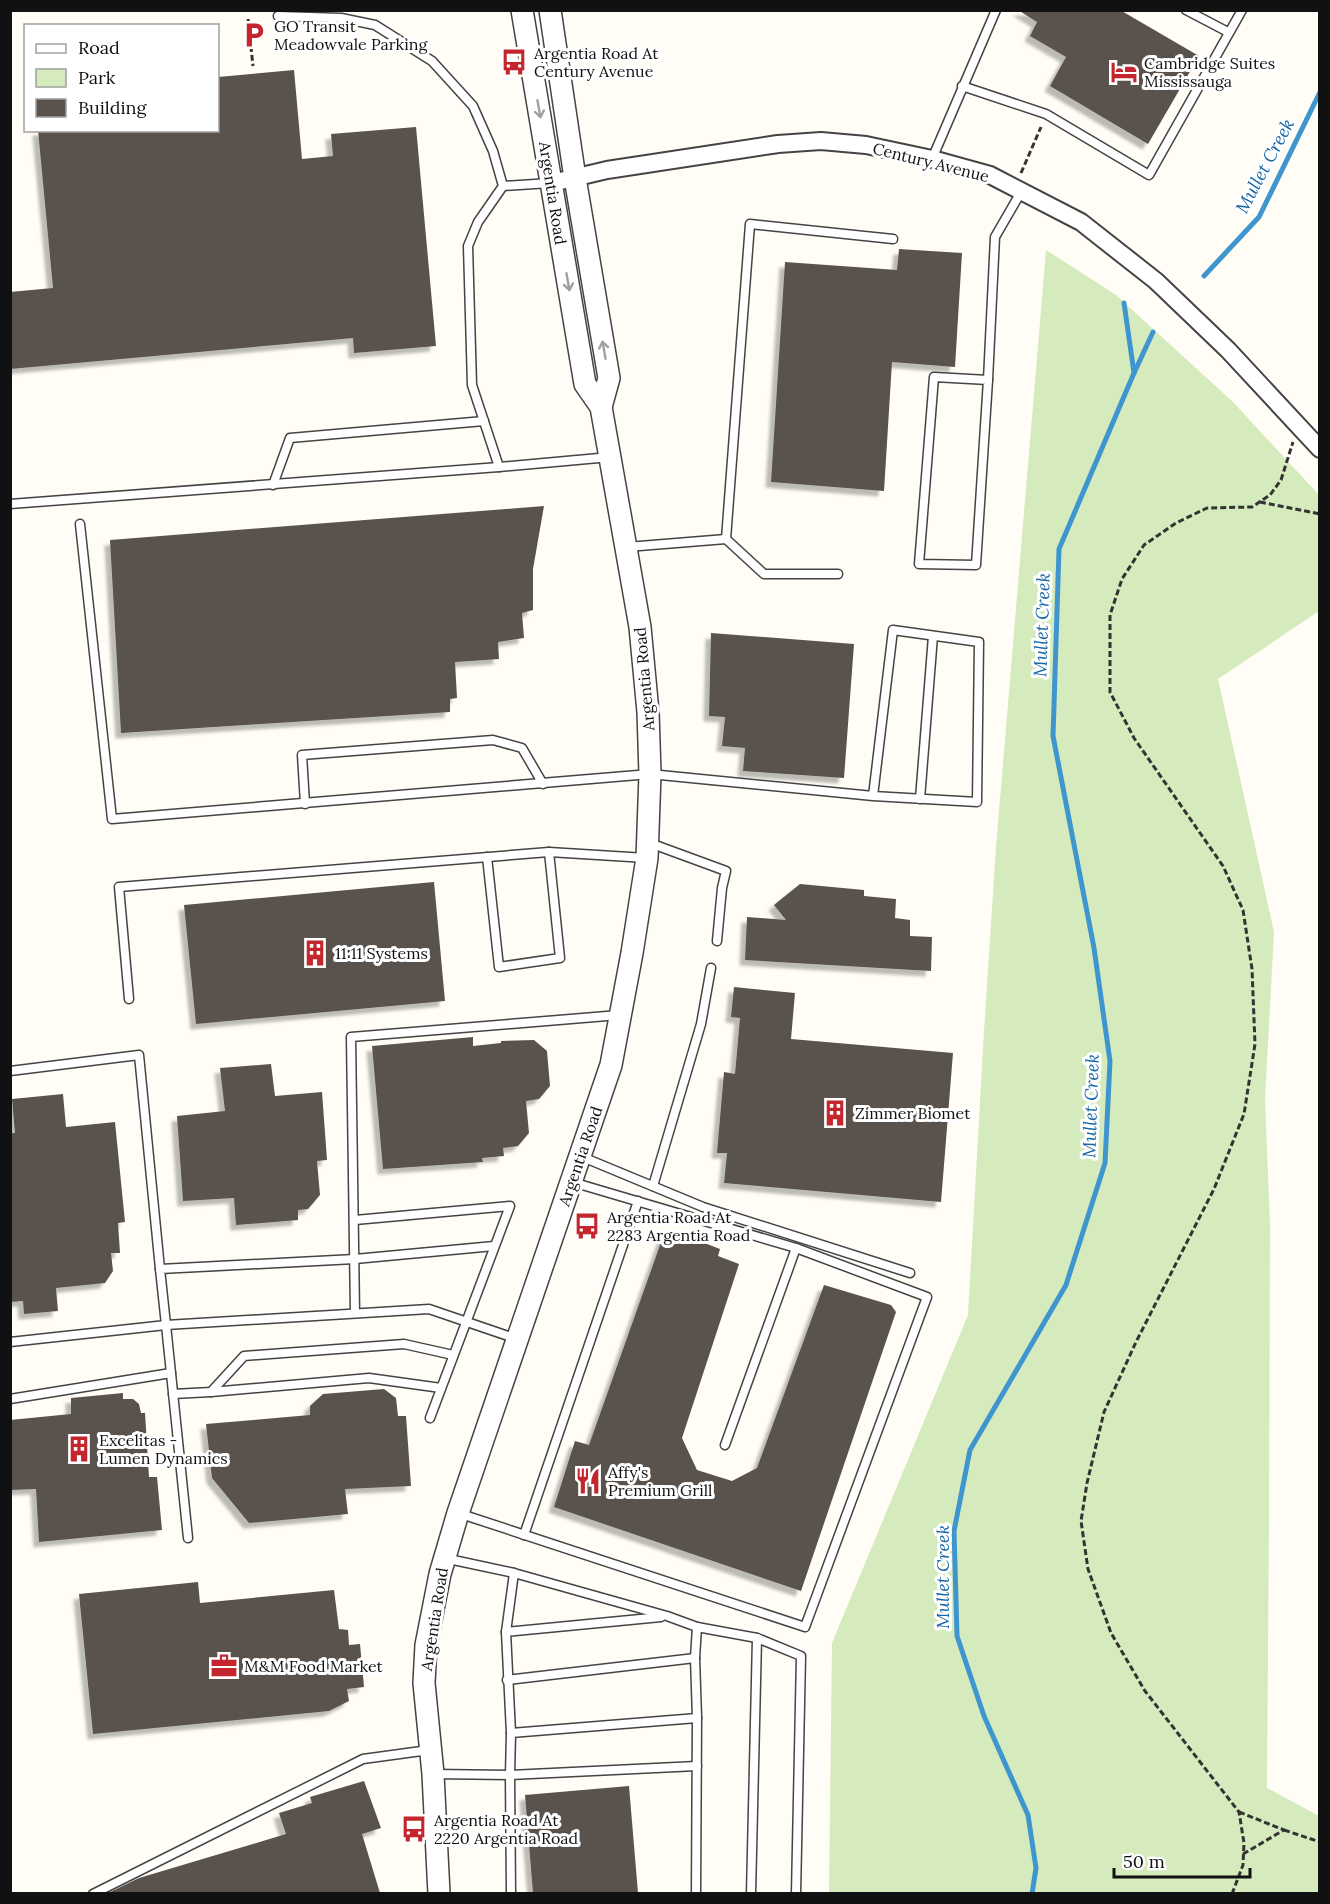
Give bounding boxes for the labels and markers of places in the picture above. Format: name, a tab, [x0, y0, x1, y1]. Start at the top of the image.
place label: GO Transit Meadowvale Parking	[274, 16, 428, 54]
parking icon: GO Transit Meadowvale Parking	[239, 20, 269, 50]
place label: Argentia Road At Century Avenue	[533, 43, 659, 81]
bus stop icon: Argentia Road At Century Avenue	[499, 47, 529, 77]
place label: Cambridge Suites Mississauga	[1144, 53, 1275, 91]
hotel icon: Cambridge Suites Mississauga	[1109, 57, 1139, 87]
building icon: 11:11 Systems	[300, 938, 330, 968]
place label: 11:11 Systems	[335, 943, 428, 963]
building icon: Zimmer Biomet	[820, 1098, 850, 1128]
place label: Zimmer Biomet	[855, 1103, 971, 1123]
place label: Argentia Road At 2283 Argentia Road	[606, 1207, 751, 1245]
bus stop icon: Argentia Road At 2283 Argentia Road	[572, 1211, 602, 1241]
place label: Excelitas - Lumen Dynamics	[99, 1430, 228, 1468]
building icon: Excelitas - Lumen Dynamics	[64, 1434, 94, 1464]
place label: Affy's Premium Grill	[607, 1462, 712, 1500]
restaurant icon: Affy's Premium Grill	[573, 1466, 603, 1496]
office icon: M&M Food Market	[209, 1651, 239, 1681]
place label: M&M Food Market	[244, 1656, 384, 1676]
place label: Argentia Road At 2220 Argentia Road	[433, 1810, 578, 1848]
bus stop icon: Argentia Road At 2220 Argentia Road	[399, 1814, 429, 1844]

